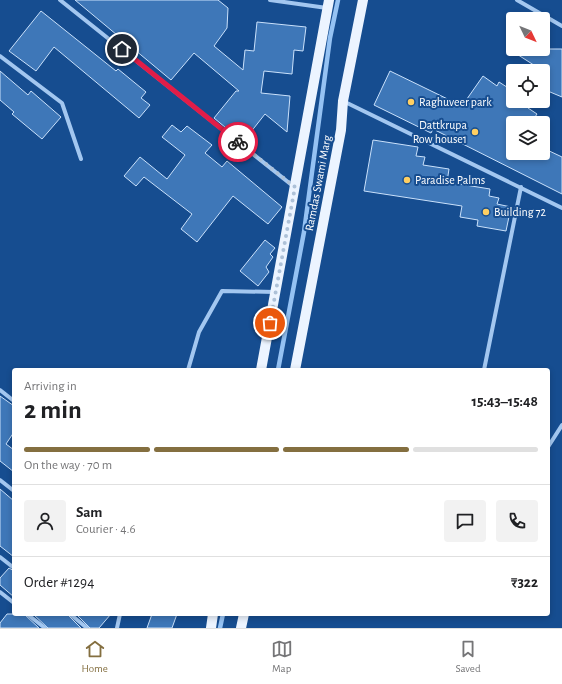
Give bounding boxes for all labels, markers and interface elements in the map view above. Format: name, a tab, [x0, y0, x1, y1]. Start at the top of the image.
north arrow	[506, 12, 550, 56]
map controls	[506, 12, 550, 160]
pin	[105, 32, 139, 66]
icon: home	[111, 38, 133, 60]
button: locate	[506, 64, 550, 108]
place label: Raghuveer park	[419, 96, 492, 108]
marker: Raghuveer park	[406, 97, 416, 107]
button: layers	[506, 116, 550, 160]
place label: Dattkrupa Row house1	[413, 119, 467, 145]
courier	[218, 122, 258, 162]
marker: Dattkrupa Row house1	[470, 127, 480, 137]
icon: bike	[227, 131, 249, 153]
street label: Ramdas Swami Marg	[303, 134, 333, 232]
place label: Paradise Palms	[415, 174, 485, 186]
marker: Paradise Palms	[402, 175, 412, 185]
place label: Building 72	[494, 206, 547, 218]
marker: Building 72	[481, 207, 491, 217]
pin	[253, 306, 287, 340]
icon: bag	[259, 312, 281, 334]
text: Arriving in	[24, 380, 77, 393]
text: 15:43–15:48	[472, 394, 538, 409]
text: 2 min	[24, 397, 82, 423]
text: On the way · 70 m	[24, 459, 112, 472]
button: person	[24, 500, 66, 542]
button: chat	[444, 500, 486, 542]
button: phone	[496, 500, 538, 542]
text: Sam	[76, 505, 102, 520]
text: Courier · 4.6	[76, 523, 136, 536]
text: Order #1294	[24, 575, 94, 590]
text: ₹322	[511, 575, 538, 590]
tab: Home	[81, 638, 108, 675]
tab: Map	[271, 638, 293, 675]
tab: Saved	[455, 638, 481, 675]

